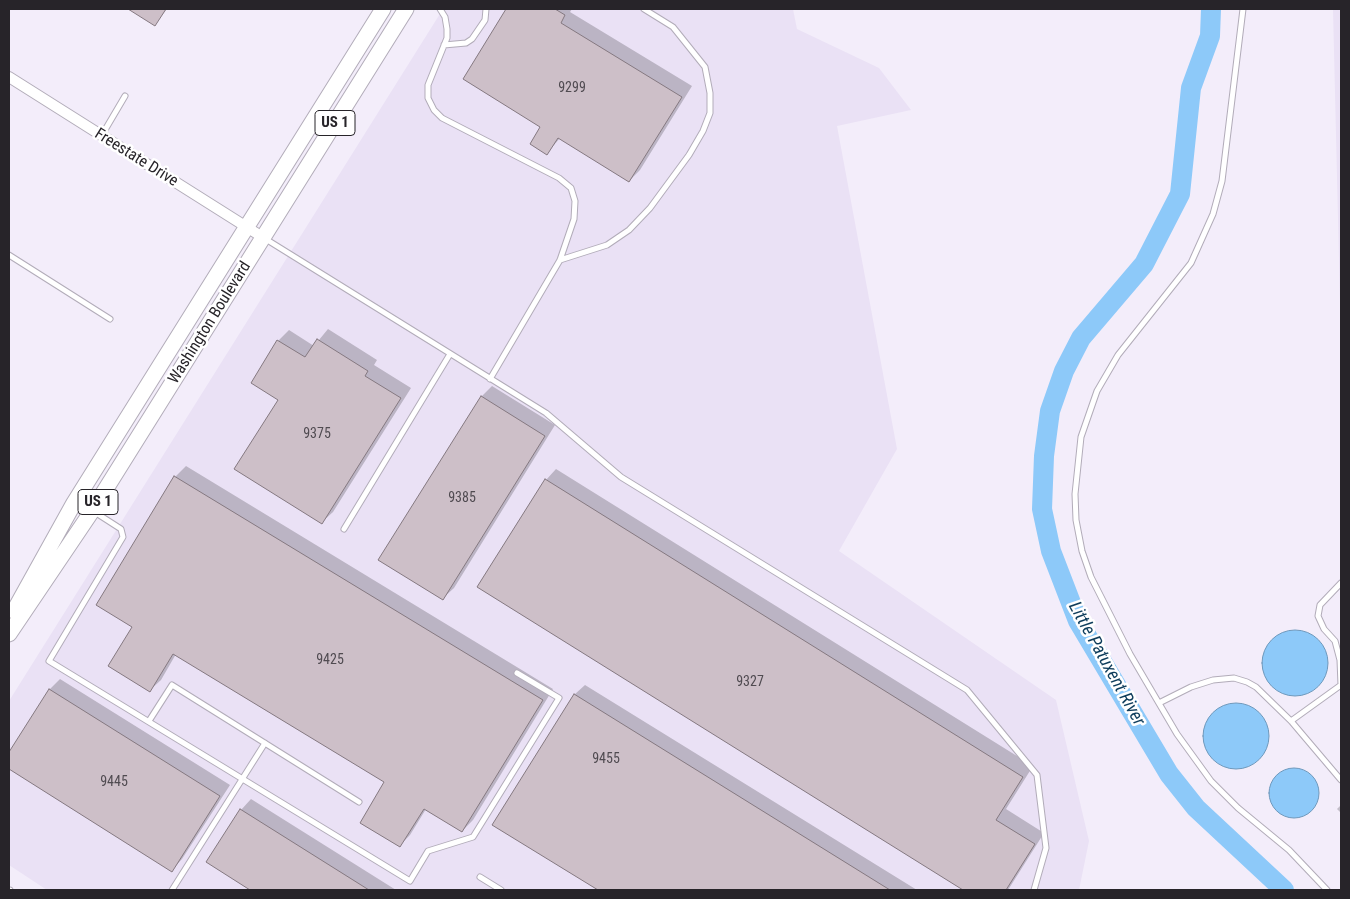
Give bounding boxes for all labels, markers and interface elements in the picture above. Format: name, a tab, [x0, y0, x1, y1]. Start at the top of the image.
house number: 9299	[558, 80, 586, 96]
road number: US 1	[315, 110, 355, 136]
street label: Freestate Drive	[91, 125, 181, 191]
street label: Washington Boulevard	[165, 258, 255, 388]
house number: 9375	[303, 426, 331, 442]
road number: US 1	[78, 490, 118, 514]
house number: 9385	[448, 490, 476, 506]
water label: Little Patuxent River	[1063, 598, 1149, 730]
house number: 9425	[316, 652, 344, 668]
house number: 9327	[736, 674, 764, 690]
house number: 9455	[592, 751, 620, 767]
house number: 9445	[100, 774, 128, 790]

